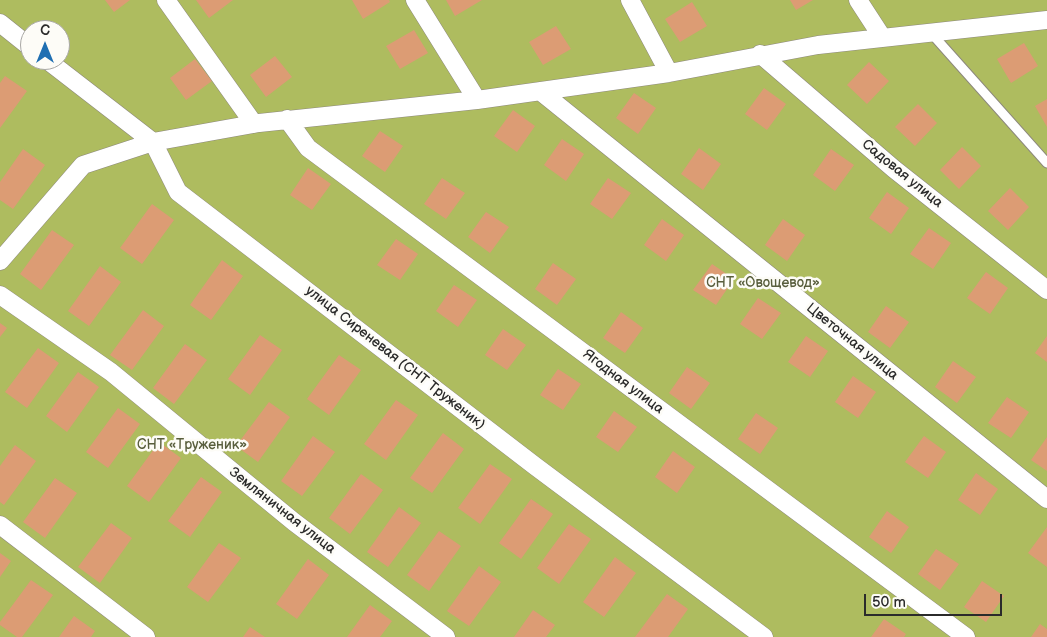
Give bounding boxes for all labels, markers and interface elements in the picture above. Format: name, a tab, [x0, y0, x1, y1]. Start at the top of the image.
north arrow	[20, 20, 70, 70]
text: С	[40, 22, 50, 39]
street label: Садовая улица	[858, 136, 946, 212]
park label: СНТ «Овощевод»	[706, 275, 820, 291]
street label: улица Сиреневая (СНТ Труженик)	[302, 283, 488, 433]
street label: Цветочная улица	[803, 300, 901, 384]
street label: Ягодная улица	[579, 346, 667, 418]
park label: СНТ «Труженик»	[137, 437, 247, 453]
street label: Земляничная улица	[225, 464, 339, 558]
scale bar	[867, 584, 1004, 616]
text: 50 m	[872, 593, 906, 612]

